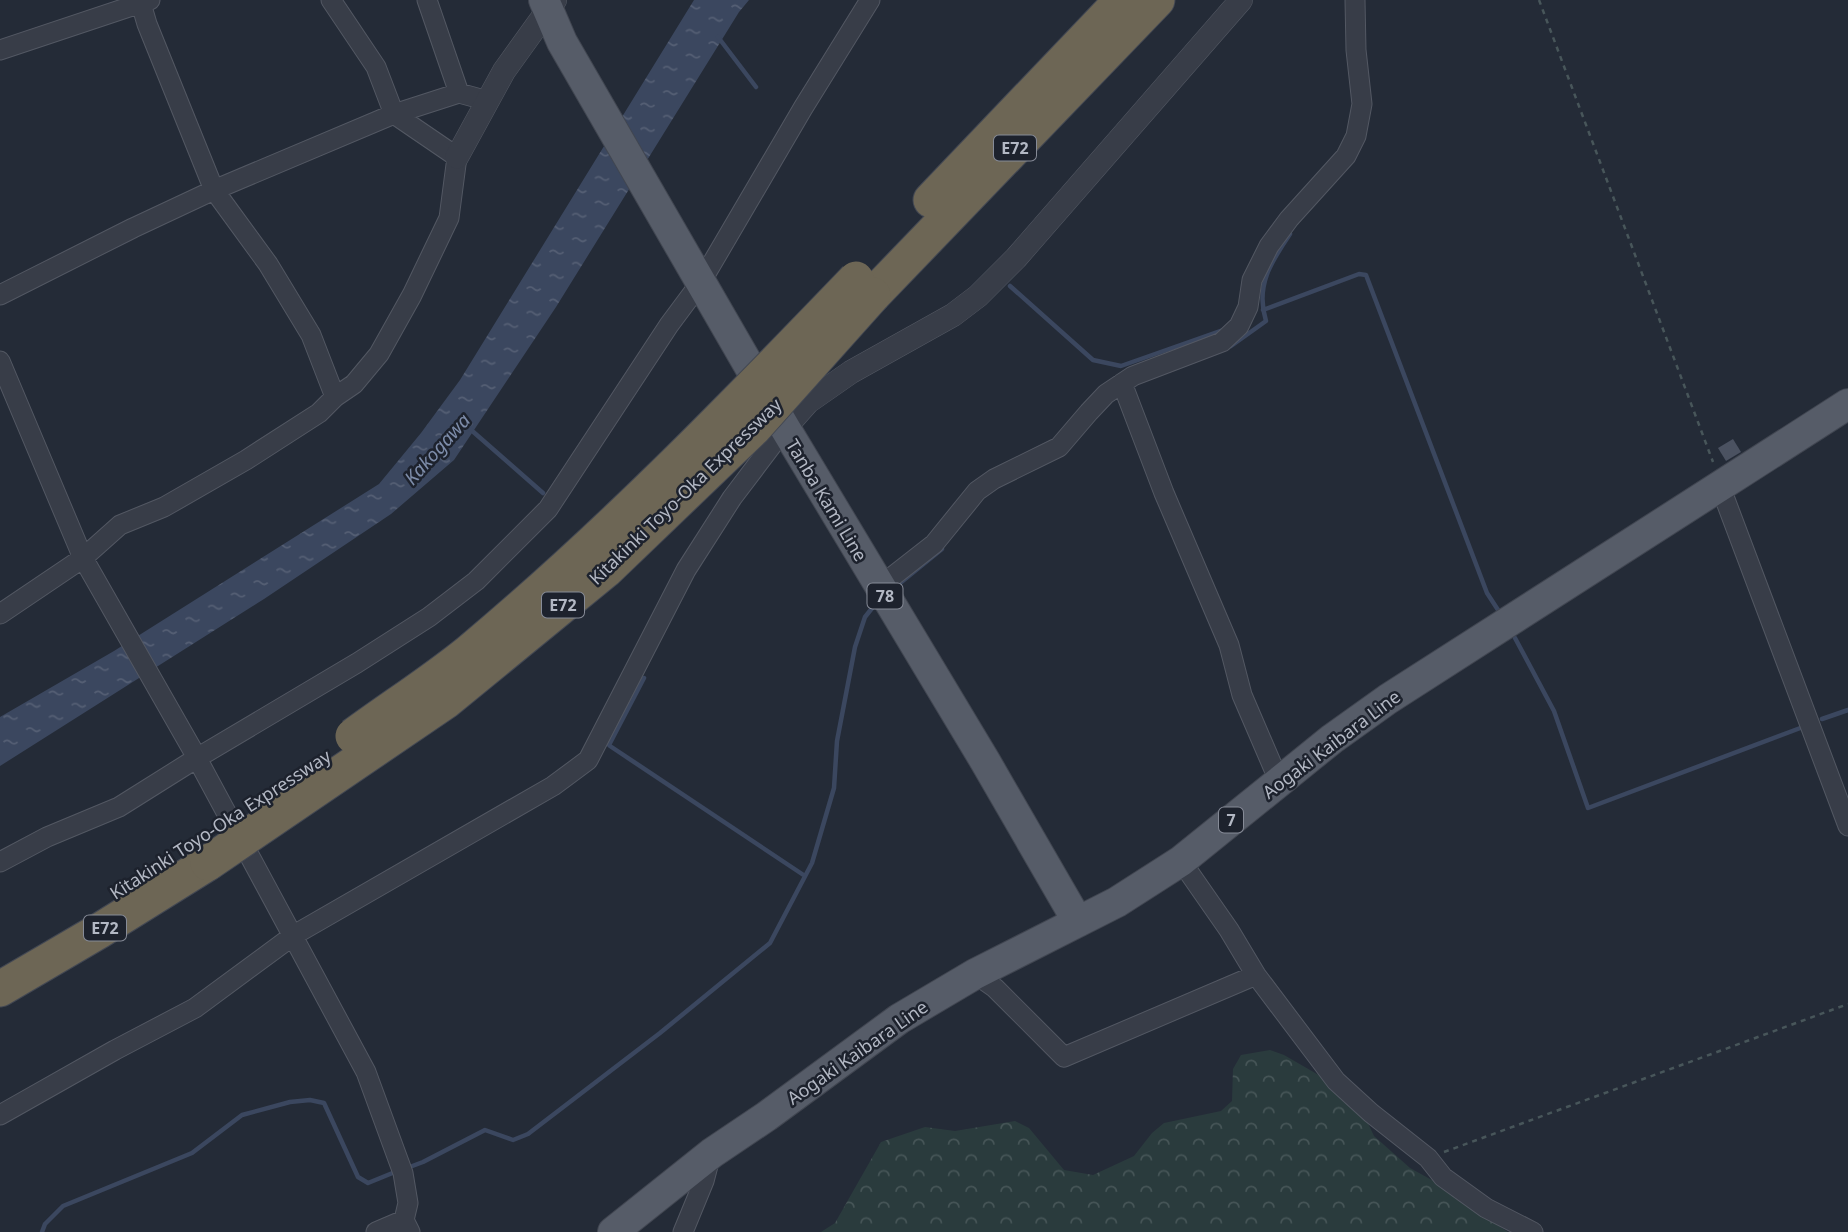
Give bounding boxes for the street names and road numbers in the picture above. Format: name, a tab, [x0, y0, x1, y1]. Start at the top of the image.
road number: E72	[994, 136, 1036, 160]
street label: Kitakinki Toyo-Oka Expressway	[584, 392, 787, 590]
street label: Tanba Kami Line	[781, 435, 873, 565]
road number: 78	[868, 583, 903, 608]
road number: E72	[542, 592, 584, 618]
street label: Aogaki Kaibara Line	[1257, 684, 1405, 804]
street label: Kitakinki Toyo-Oka Expressway	[105, 743, 336, 905]
road number: 7	[1219, 807, 1243, 832]
road number: E72	[84, 916, 126, 940]
street label: Aogaki Kaibara Line	[782, 994, 932, 1110]

